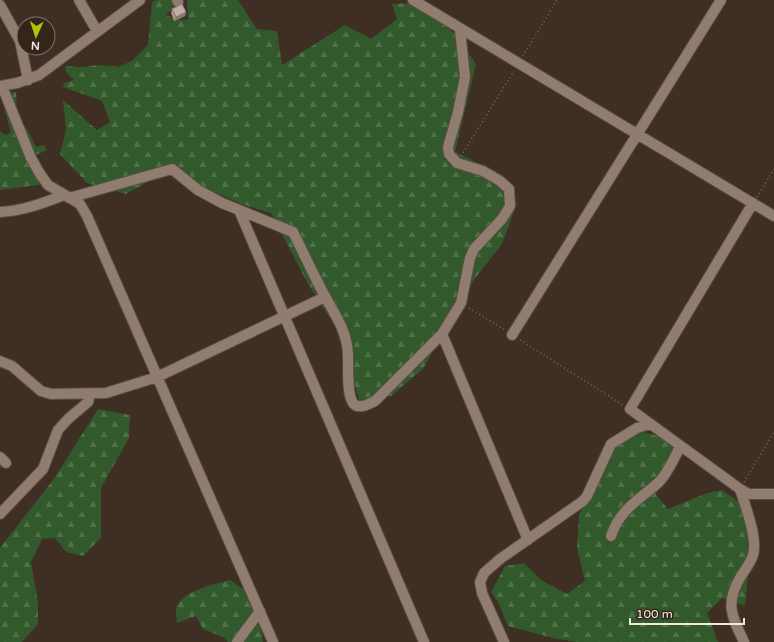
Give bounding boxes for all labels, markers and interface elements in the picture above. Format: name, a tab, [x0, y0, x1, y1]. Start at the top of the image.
north arrow	[16, 16, 56, 56]
text: N	[31, 39, 40, 52]
scale bar	[630, 600, 744, 626]
text: 100 m	[636, 607, 673, 621]

